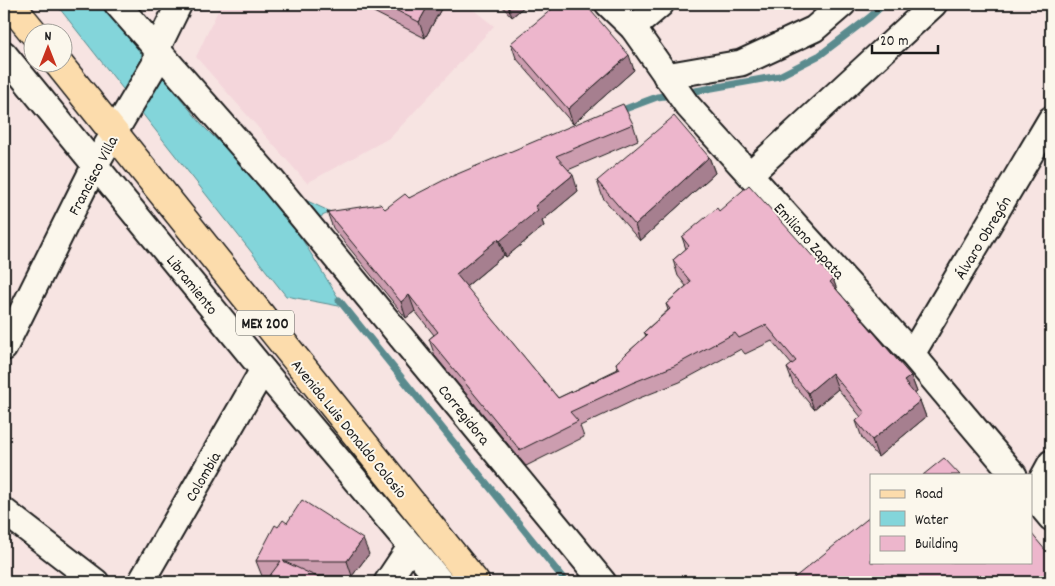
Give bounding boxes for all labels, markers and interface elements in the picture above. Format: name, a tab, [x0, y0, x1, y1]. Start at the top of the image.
north arrow	[22, 22, 72, 72]
scale bar	[872, 22, 939, 54]
text: N	[45, 27, 52, 47]
text: 20 m	[880, 31, 908, 53]
street label: Francisco Villa	[64, 132, 125, 220]
street label: Álvaro Obregón	[950, 192, 1018, 284]
street label: Emiliano Zapata	[767, 198, 849, 286]
street label: Libramiento	[160, 251, 222, 320]
road number: MEX 200	[236, 310, 294, 336]
street label: Avenida Luis Donaldo Colosio	[285, 355, 412, 504]
street label: Corregidora	[431, 380, 495, 451]
street label: Colombia	[181, 448, 228, 507]
legend	[870, 474, 1032, 564]
text: Road	[915, 484, 943, 506]
text: Water	[915, 510, 949, 532]
text: Building	[915, 534, 958, 556]

